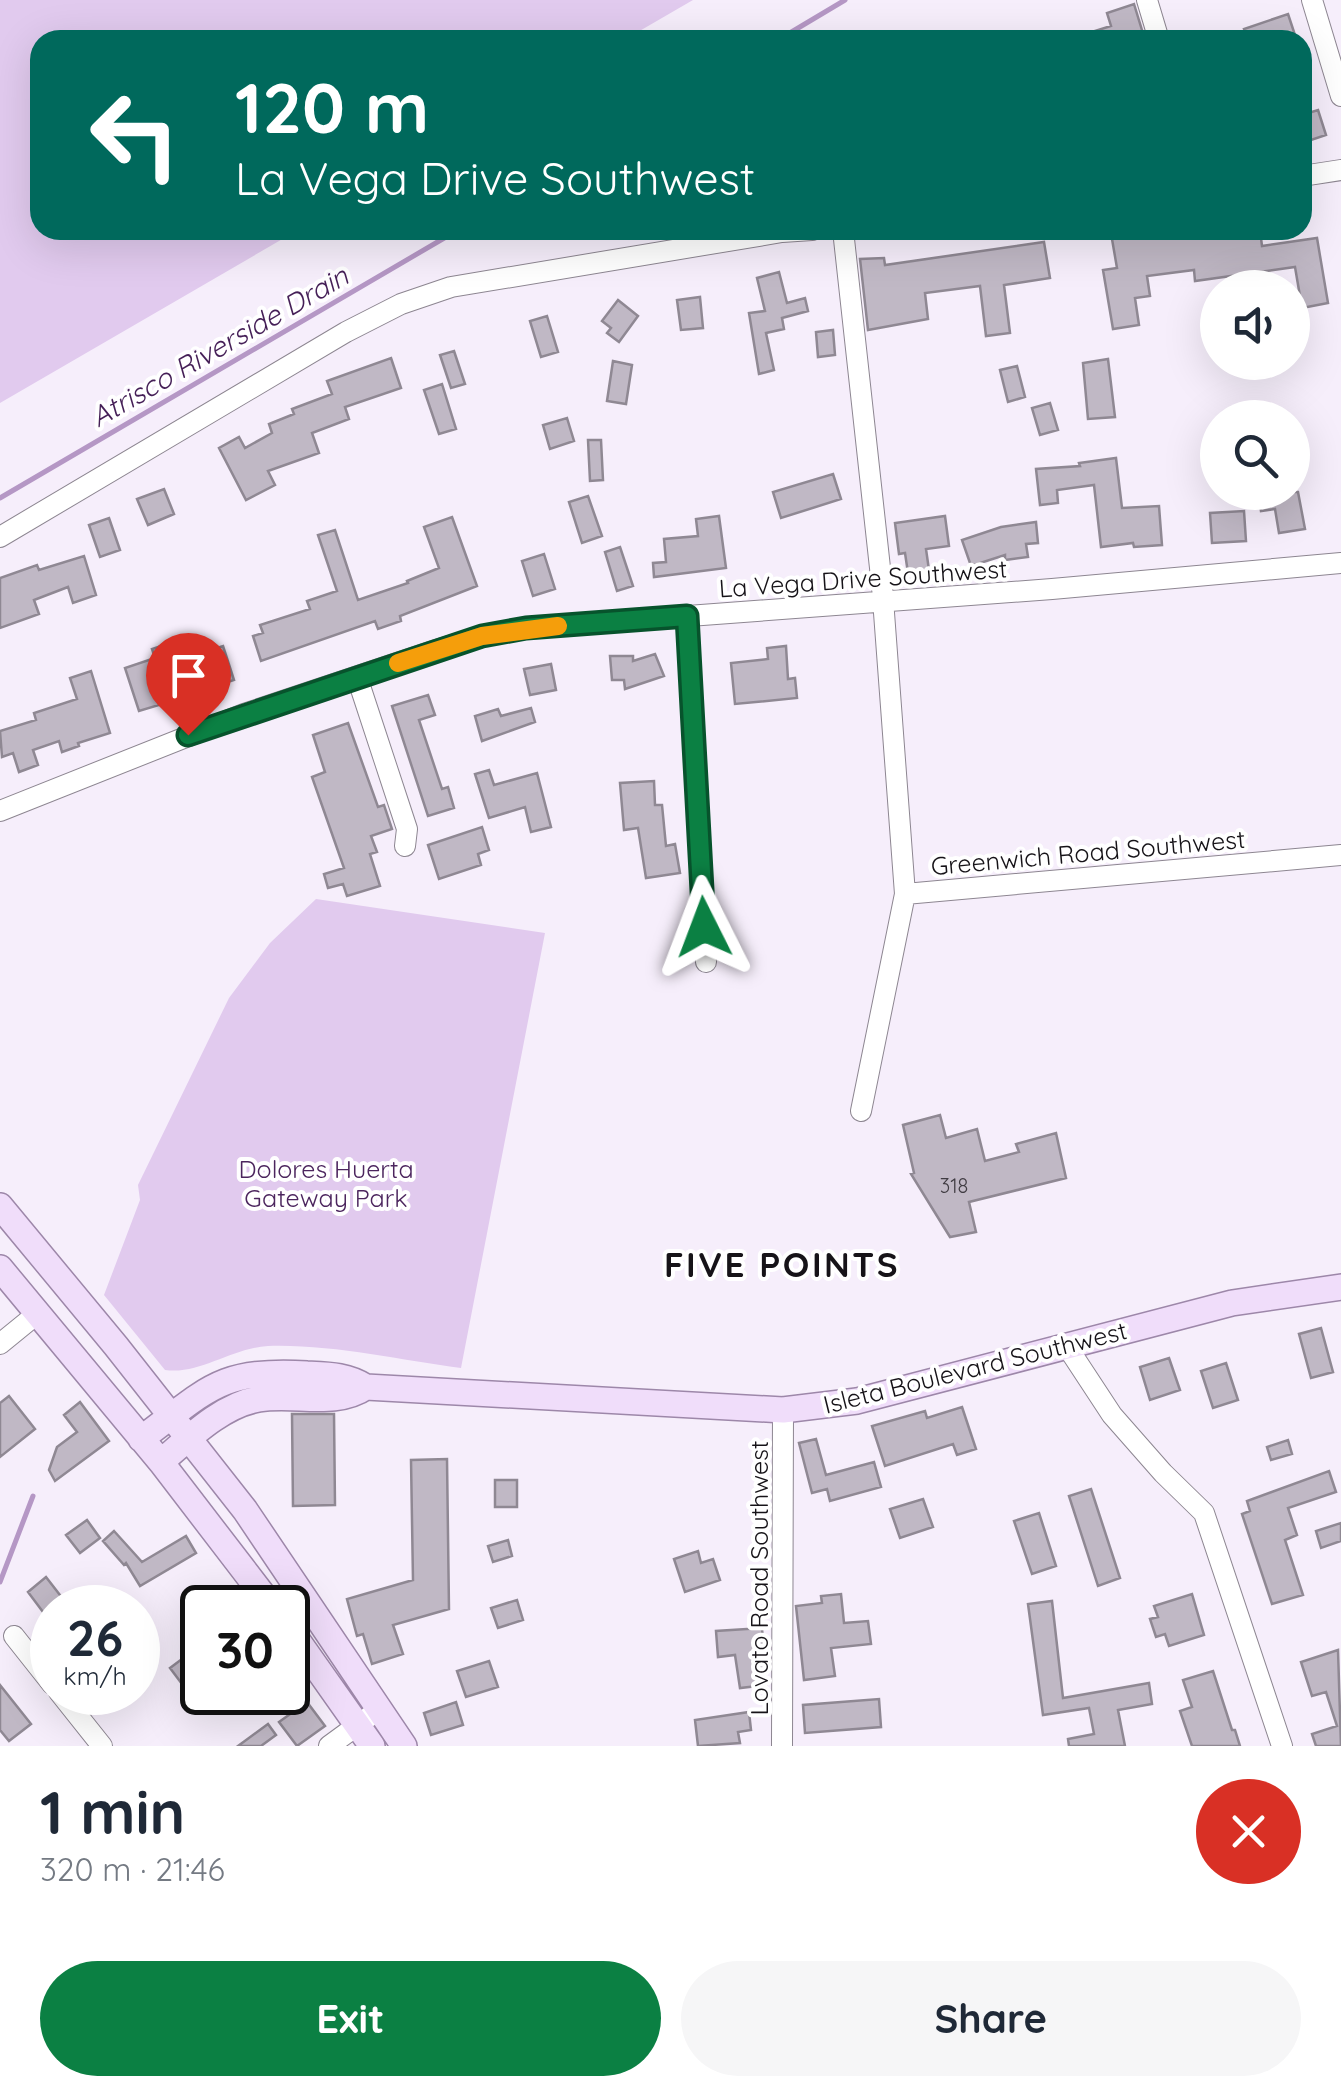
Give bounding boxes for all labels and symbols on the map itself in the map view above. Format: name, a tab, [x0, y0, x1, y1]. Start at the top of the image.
water label: Atrisco Riverside Drain	[84, 258, 355, 434]
street label: La Vega Drive Southwest	[718, 552, 1008, 604]
pin	[146, 633, 231, 736]
street label: Greenwich Road Southwest	[930, 823, 1246, 881]
position arrow	[652, 875, 756, 979]
park label: Dolores Huerta Gateway Park	[238, 1153, 414, 1213]
house number: 318	[940, 1173, 968, 1198]
district label: FIVE POINTS	[664, 1242, 900, 1286]
street label: Isleta Boulevard Southwest	[820, 1314, 1130, 1420]
street label: Lovato Road Southwest	[743, 1441, 774, 1715]
speed limit sign: 30	[180, 1585, 310, 1715]

